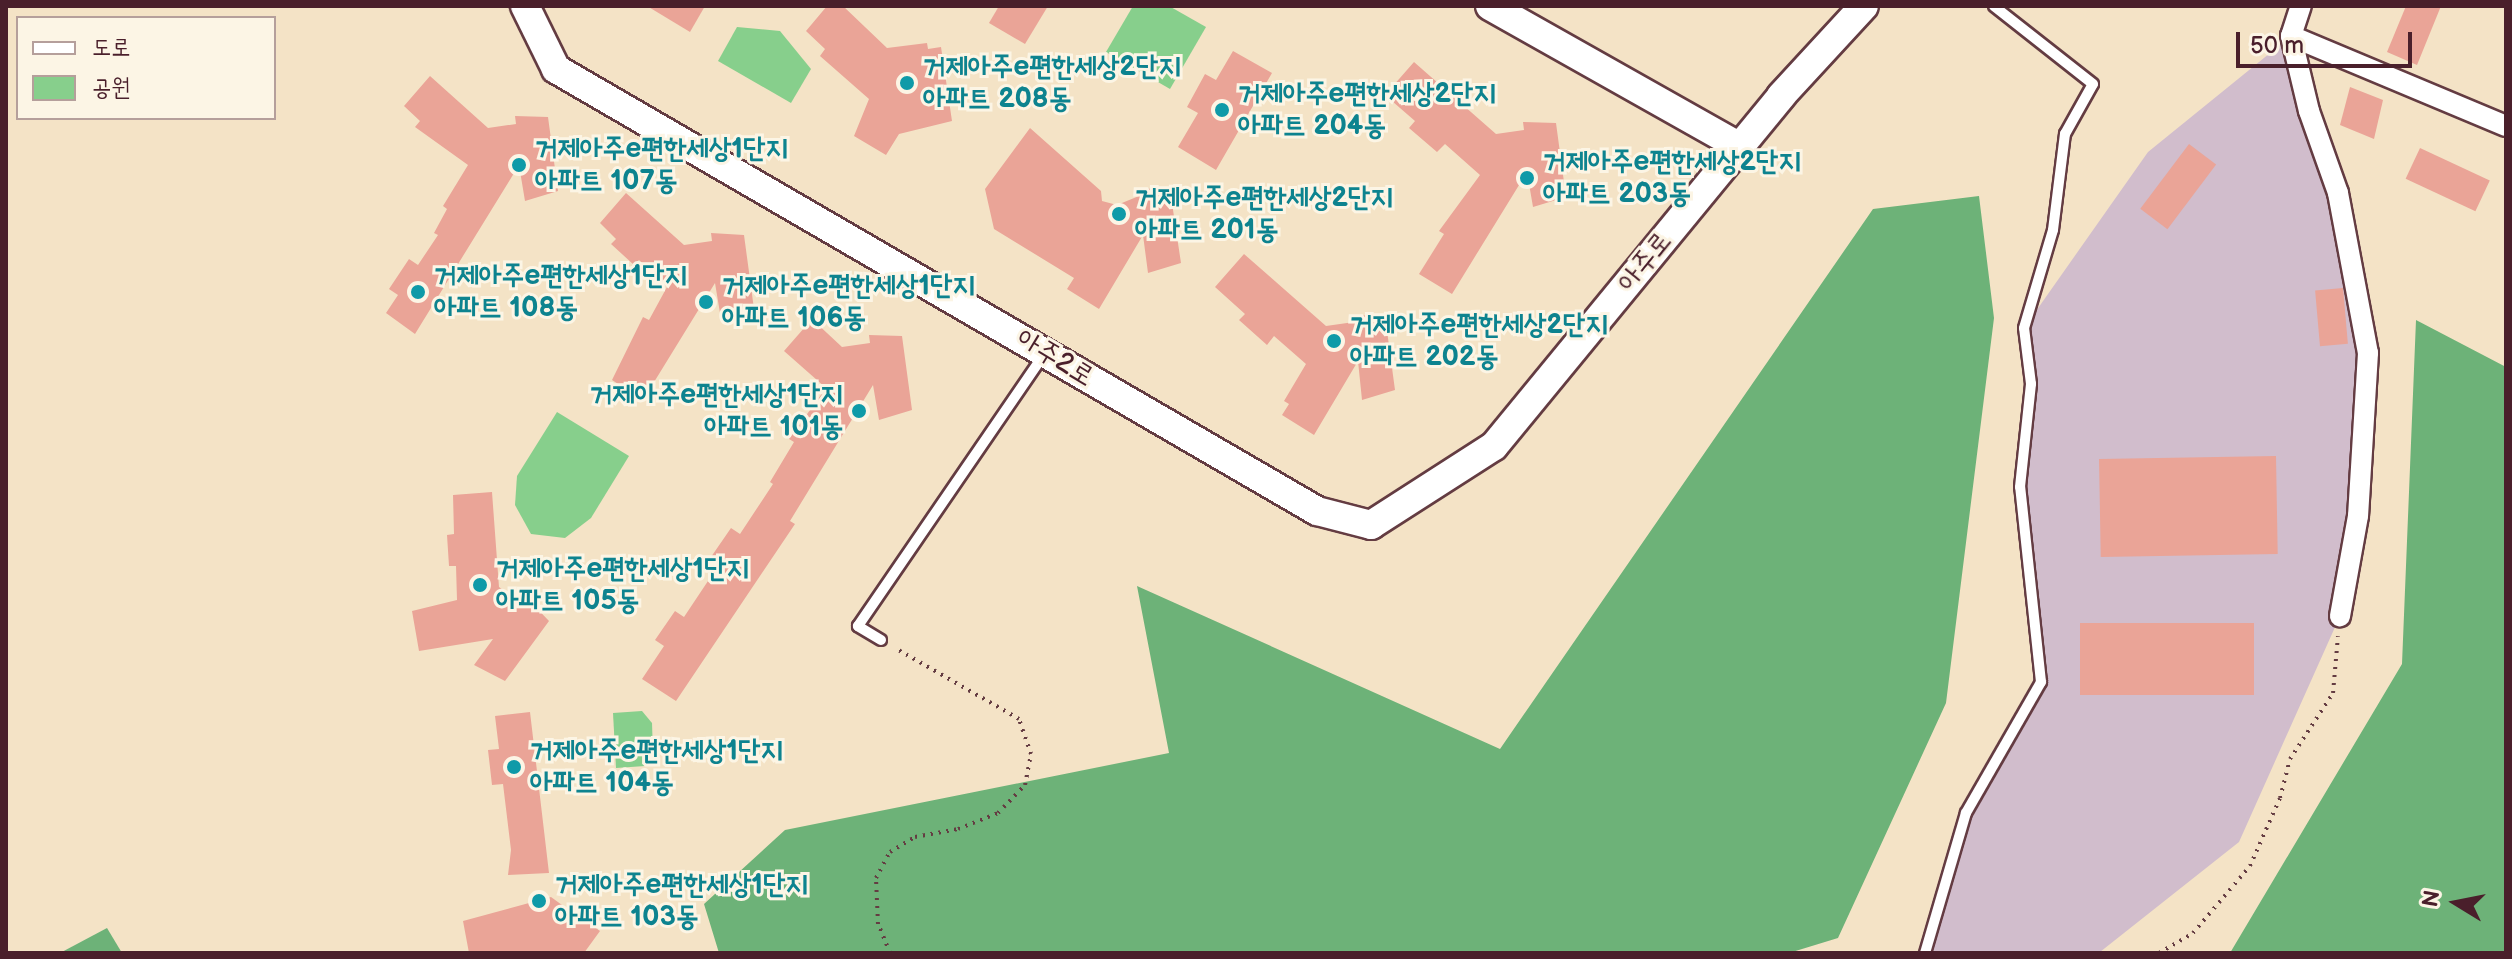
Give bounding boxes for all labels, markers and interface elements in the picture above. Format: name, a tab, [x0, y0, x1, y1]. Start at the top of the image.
legend	[16, 16, 276, 120]
scale bar	[2240, 16, 2416, 66]
text: 50 m	[2250, 31, 2304, 60]
text: 도로	[92, 33, 131, 62]
place label: 거제아주e편한세상2단지 아파트 208동	[923, 50, 1181, 116]
text: 공원	[92, 73, 131, 102]
marker: 거제아주e편한세상2단지 아파트 208동	[898, 74, 916, 92]
place label: 거제아주e편한세상2단지 아파트 204동	[1238, 77, 1496, 143]
marker: 거제아주e편한세상2단지 아파트 204동	[1213, 101, 1231, 119]
place label: 거제아주e편한세상1단지 아파트 107동	[535, 132, 788, 198]
place label: 거제아주e편한세상2단지 아파트 203동	[1543, 145, 1801, 211]
marker: 거제아주e편한세상1단지 아파트 107동	[510, 156, 528, 174]
marker: 거제아주e편한세상2단지 아파트 203동	[1518, 169, 1536, 187]
place label: 거제아주e편한세상2단지 아파트 201동	[1135, 181, 1393, 247]
marker: 거제아주e편한세상2단지 아파트 201동	[1110, 205, 1128, 223]
street label: 아주로	[1611, 225, 1679, 299]
place label: 거제아주e편한세상1단지 아파트 108동	[434, 259, 687, 325]
place label: 거제아주e편한세상1단지 아파트 106동	[722, 269, 975, 335]
marker: 거제아주e편한세상1단지 아파트 108동	[409, 283, 427, 301]
marker: 거제아주e편한세상1단지 아파트 106동	[697, 293, 715, 311]
place label: 거제아주e편한세상2단지 아파트 202동	[1350, 308, 1608, 374]
street label: 아주2로	[1010, 322, 1100, 394]
marker: 거제아주e편한세상2단지 아파트 202동	[1325, 332, 1343, 350]
place label: 거제아주e편한세상1단지 아파트 101동	[590, 378, 843, 444]
marker: 거제아주e편한세상1단지 아파트 101동	[850, 402, 868, 420]
place label: 거제아주e편한세상1단지 아파트 105동	[496, 552, 749, 618]
marker: 거제아주e편한세상1단지 아파트 105동	[471, 576, 489, 594]
place label: 거제아주e편한세상1단지 아파트 104동	[530, 734, 783, 800]
marker: 거제아주e편한세상1단지 아파트 104동	[505, 758, 523, 776]
north arrow	[2416, 863, 2496, 943]
place label: 거제아주e편한세상1단지 아파트 103동	[555, 868, 808, 934]
text: N	[2417, 888, 2447, 909]
marker: 거제아주e편한세상1단지 아파트 103동	[530, 892, 548, 910]

